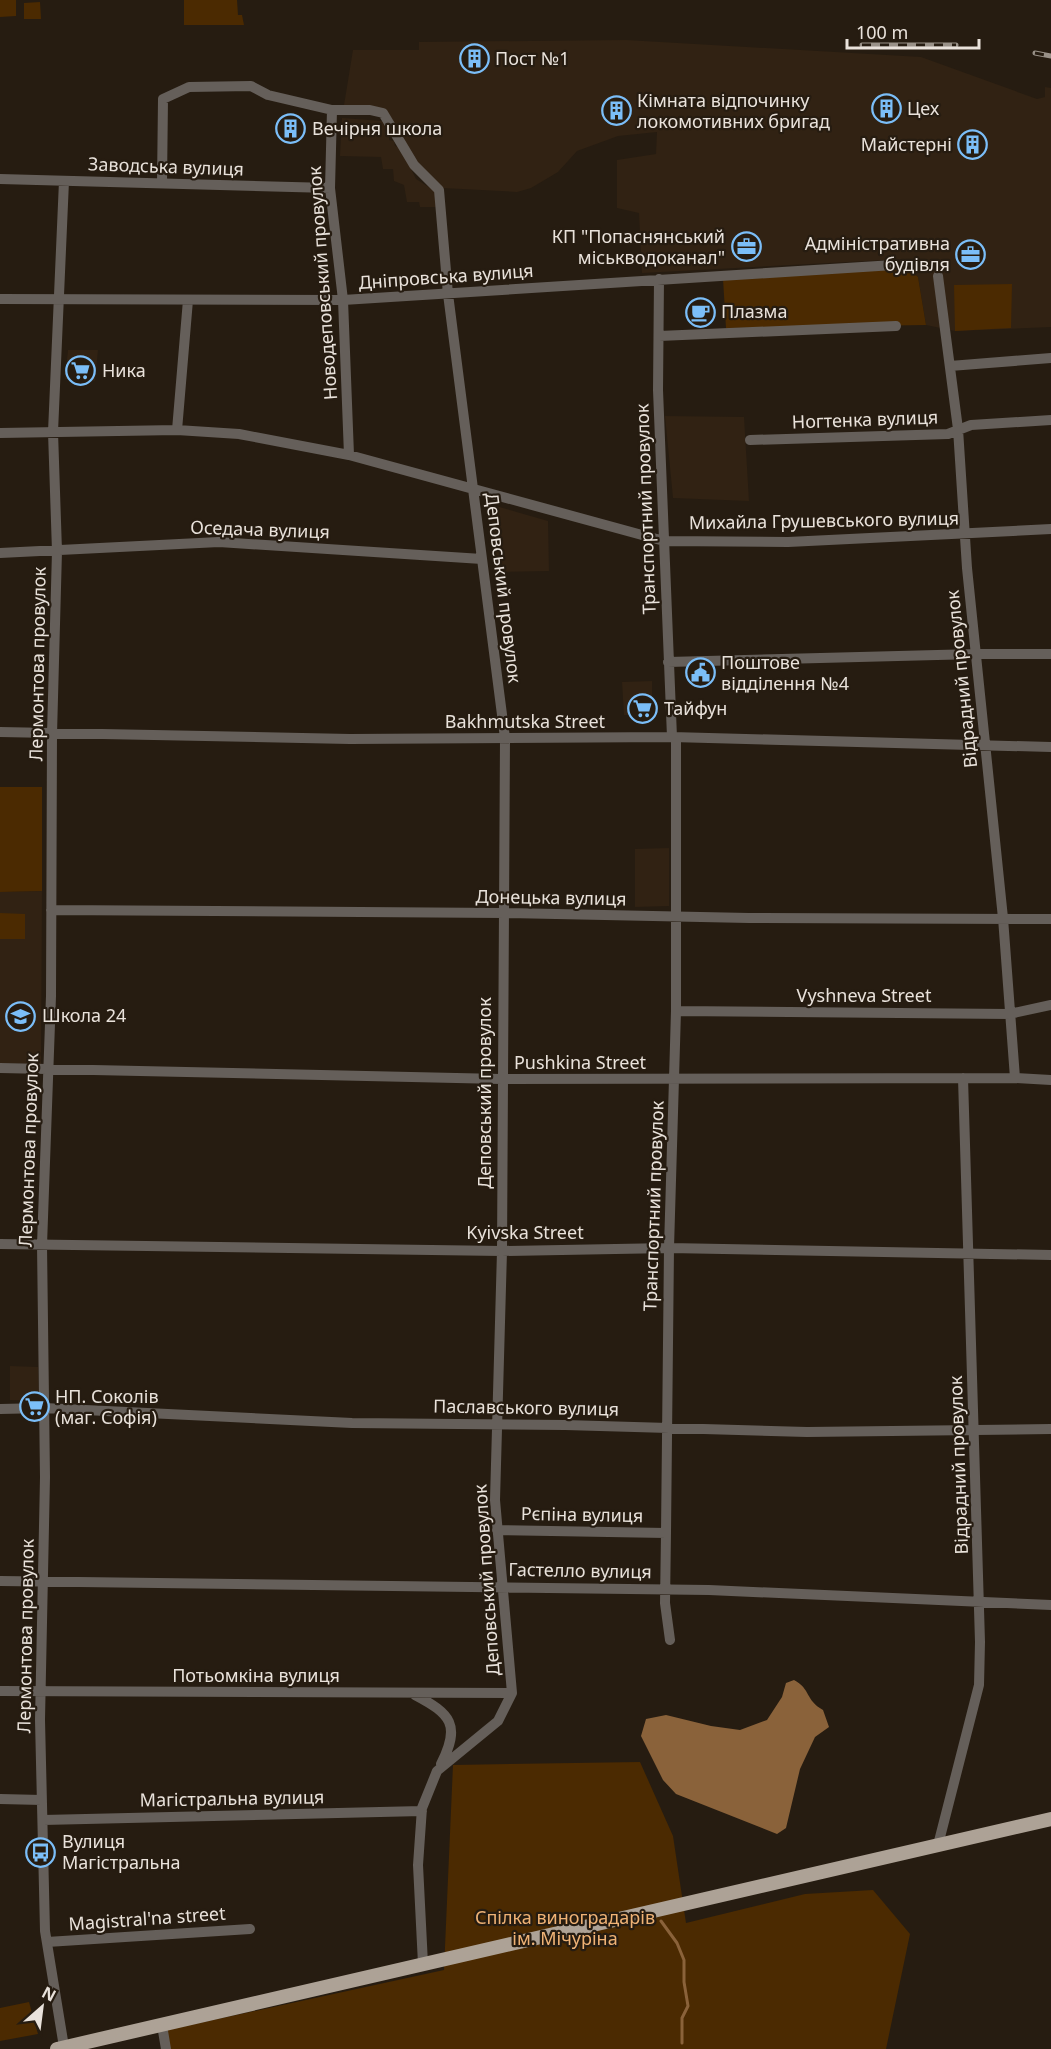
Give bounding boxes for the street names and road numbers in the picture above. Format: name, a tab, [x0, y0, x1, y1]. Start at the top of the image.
street label: Заводська вулиця	[88, 151, 244, 181]
street label: Новодеповський провулок	[302, 165, 342, 401]
street label: Дніпровська вулиця	[358, 258, 534, 294]
street label: Транспортний провулок	[629, 403, 661, 615]
street label: Ногтенка вулиця	[791, 404, 939, 434]
street label: Деповський провулок	[480, 491, 528, 685]
street label: Михайла Грушевського вулиця	[689, 506, 959, 534]
street label: Оседача вулиця	[190, 515, 330, 543]
street label: Лермонтова провулок	[23, 566, 51, 761]
street label: Відрадний провулок	[940, 588, 982, 769]
street label: Bakhmutska Street	[445, 709, 606, 733]
street label: Донецька вулиця	[475, 884, 627, 910]
street label: Vyshneva Street	[797, 983, 932, 1007]
street label: Деповський провулок	[472, 997, 496, 1189]
street label: Pushkina Street	[514, 1050, 647, 1074]
street label: Лермонтова провулок	[13, 1052, 43, 1247]
street label: Транспортний провулок	[637, 1100, 669, 1312]
street label: Kyivska Street	[466, 1220, 584, 1244]
street label: Відрадний провулок	[943, 1375, 973, 1555]
street label: Паславського вулиця	[433, 1393, 619, 1421]
street label: Деповський провулок	[467, 1483, 505, 1677]
street label: Рєпіна вулиця	[521, 1501, 643, 1527]
street label: Лермонтова провулок	[11, 1538, 39, 1733]
street label: Гастелло вулиця	[508, 1557, 652, 1583]
street label: Потьомкіна вулиця	[172, 1663, 340, 1687]
street label: Магістральна вулиця	[140, 1784, 324, 1812]
street label: Magistral'na street	[68, 1901, 227, 1935]

